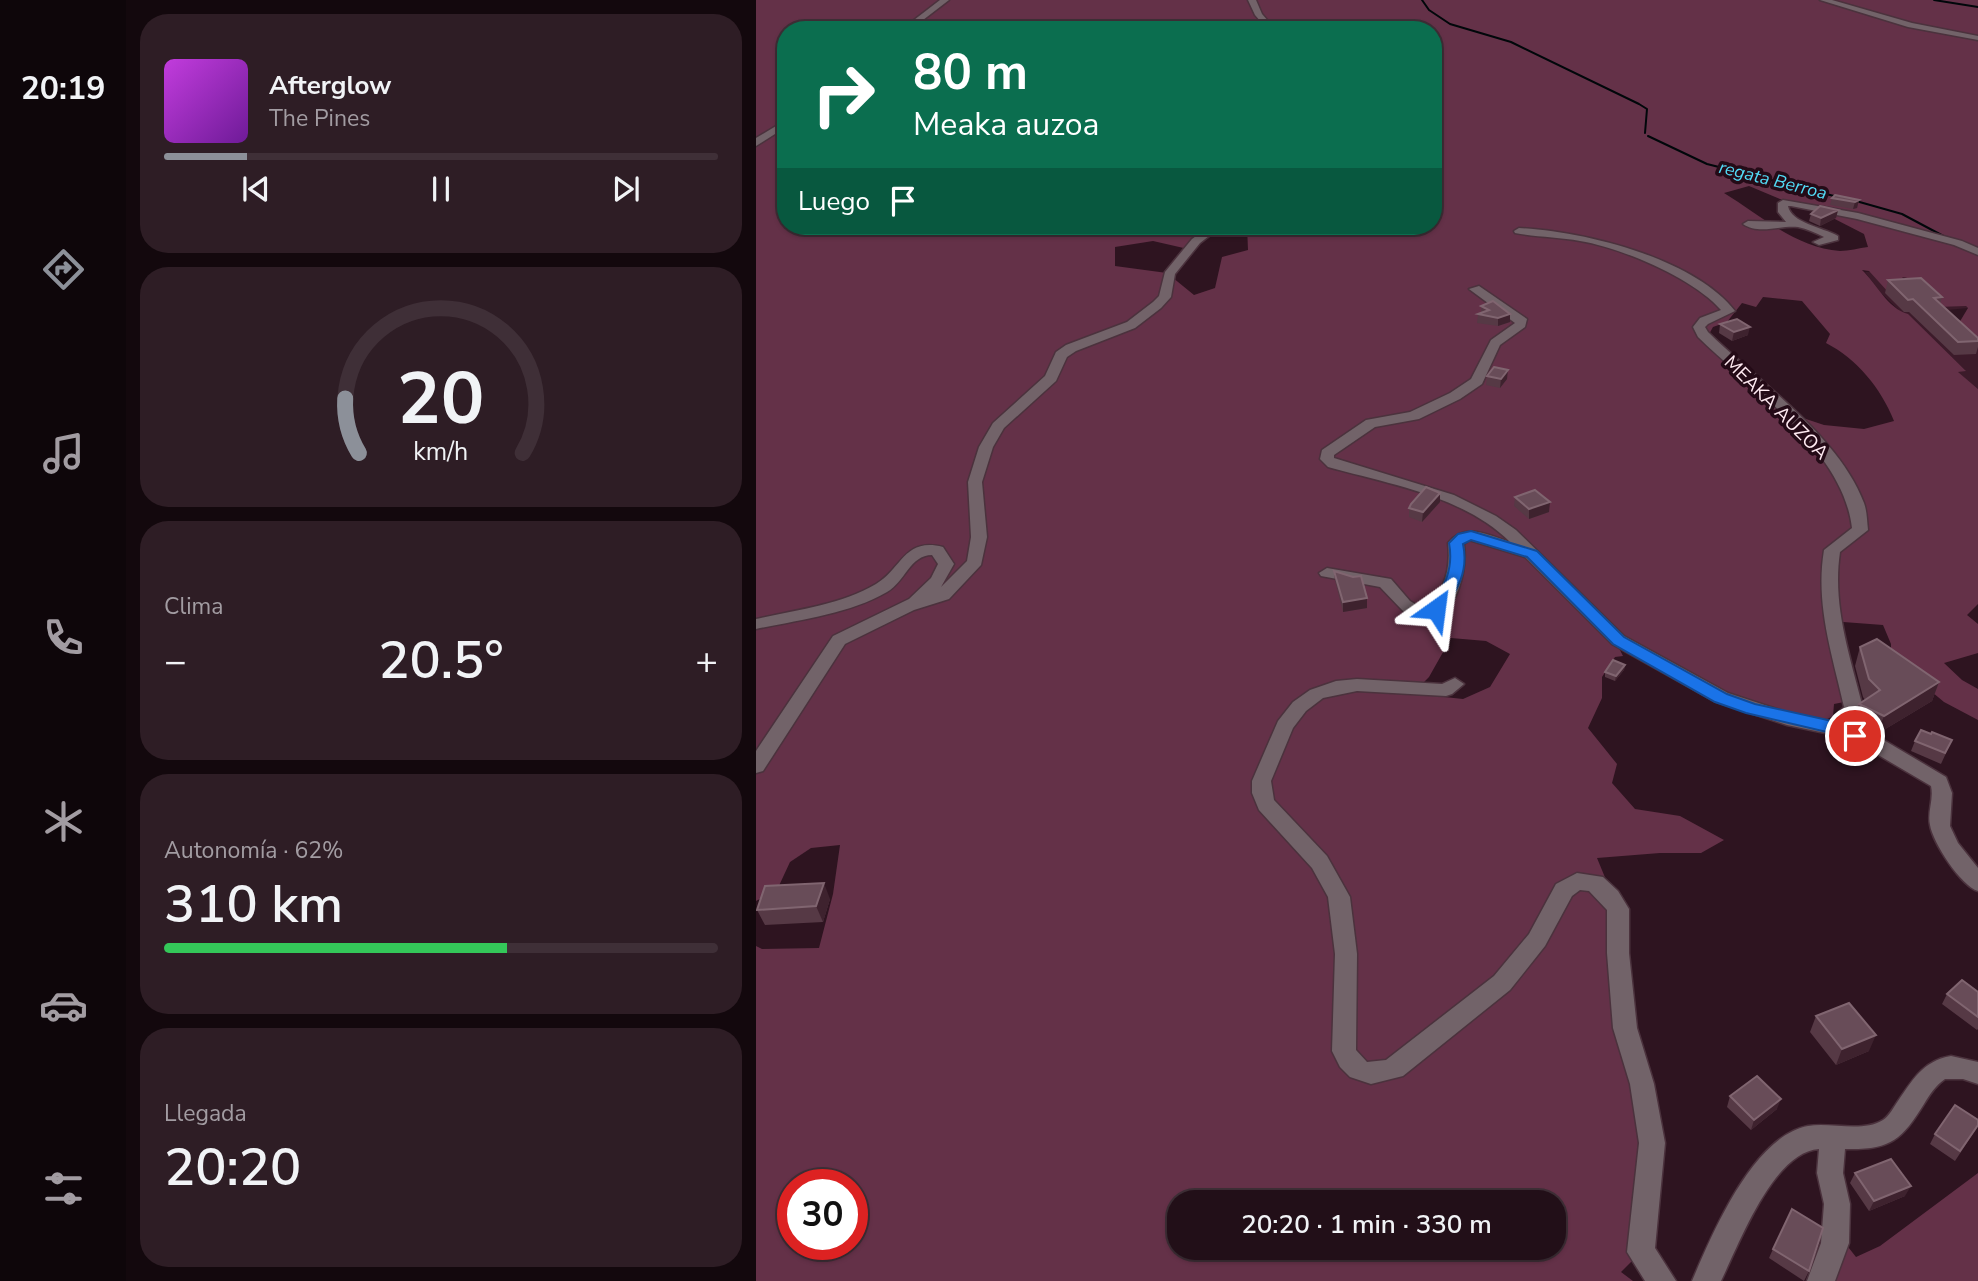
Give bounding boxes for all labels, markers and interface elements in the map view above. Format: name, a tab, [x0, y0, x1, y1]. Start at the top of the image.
text: 80 m	[913, 39, 1028, 106]
icon: right	[798, 49, 889, 140]
text: 20:19	[21, 67, 105, 110]
text: Afterglow	[269, 68, 392, 103]
text: The Pines	[269, 103, 370, 134]
text: Meaka auzoa	[913, 103, 1100, 146]
water label: regata Berroa	[1716, 155, 1830, 205]
icon: previous	[237, 170, 275, 208]
icon: pause	[422, 170, 460, 208]
icon: next	[607, 170, 645, 208]
icon: arrive	[884, 182, 922, 220]
text: Luego	[798, 184, 870, 219]
icon: directions	[39, 245, 88, 294]
text: 20	[397, 350, 485, 450]
street label: MEAKA AUZOA	[1718, 350, 1834, 466]
icon: music	[39, 429, 88, 478]
text: km/h	[413, 435, 469, 469]
position arrow	[1399, 572, 1473, 646]
text: Clima	[164, 591, 224, 622]
icon: phone	[39, 613, 88, 662]
text: 20.5°	[378, 625, 504, 696]
text: −	[164, 636, 187, 687]
text: +	[695, 636, 718, 687]
pin	[1825, 706, 1885, 766]
icon: arrive	[1836, 717, 1874, 755]
icon: climate	[39, 797, 88, 846]
text: Autonomía · 62%	[164, 835, 344, 866]
text: 310 km	[164, 869, 343, 940]
icon: car	[39, 981, 88, 1030]
text: Llegada	[164, 1098, 247, 1129]
text: 20:20	[164, 1132, 301, 1203]
icon: filters	[39, 1164, 88, 1213]
speed limit sign: 30	[777, 1169, 868, 1260]
text: 20:20 · 1 min · 330 m	[1241, 1207, 1492, 1242]

